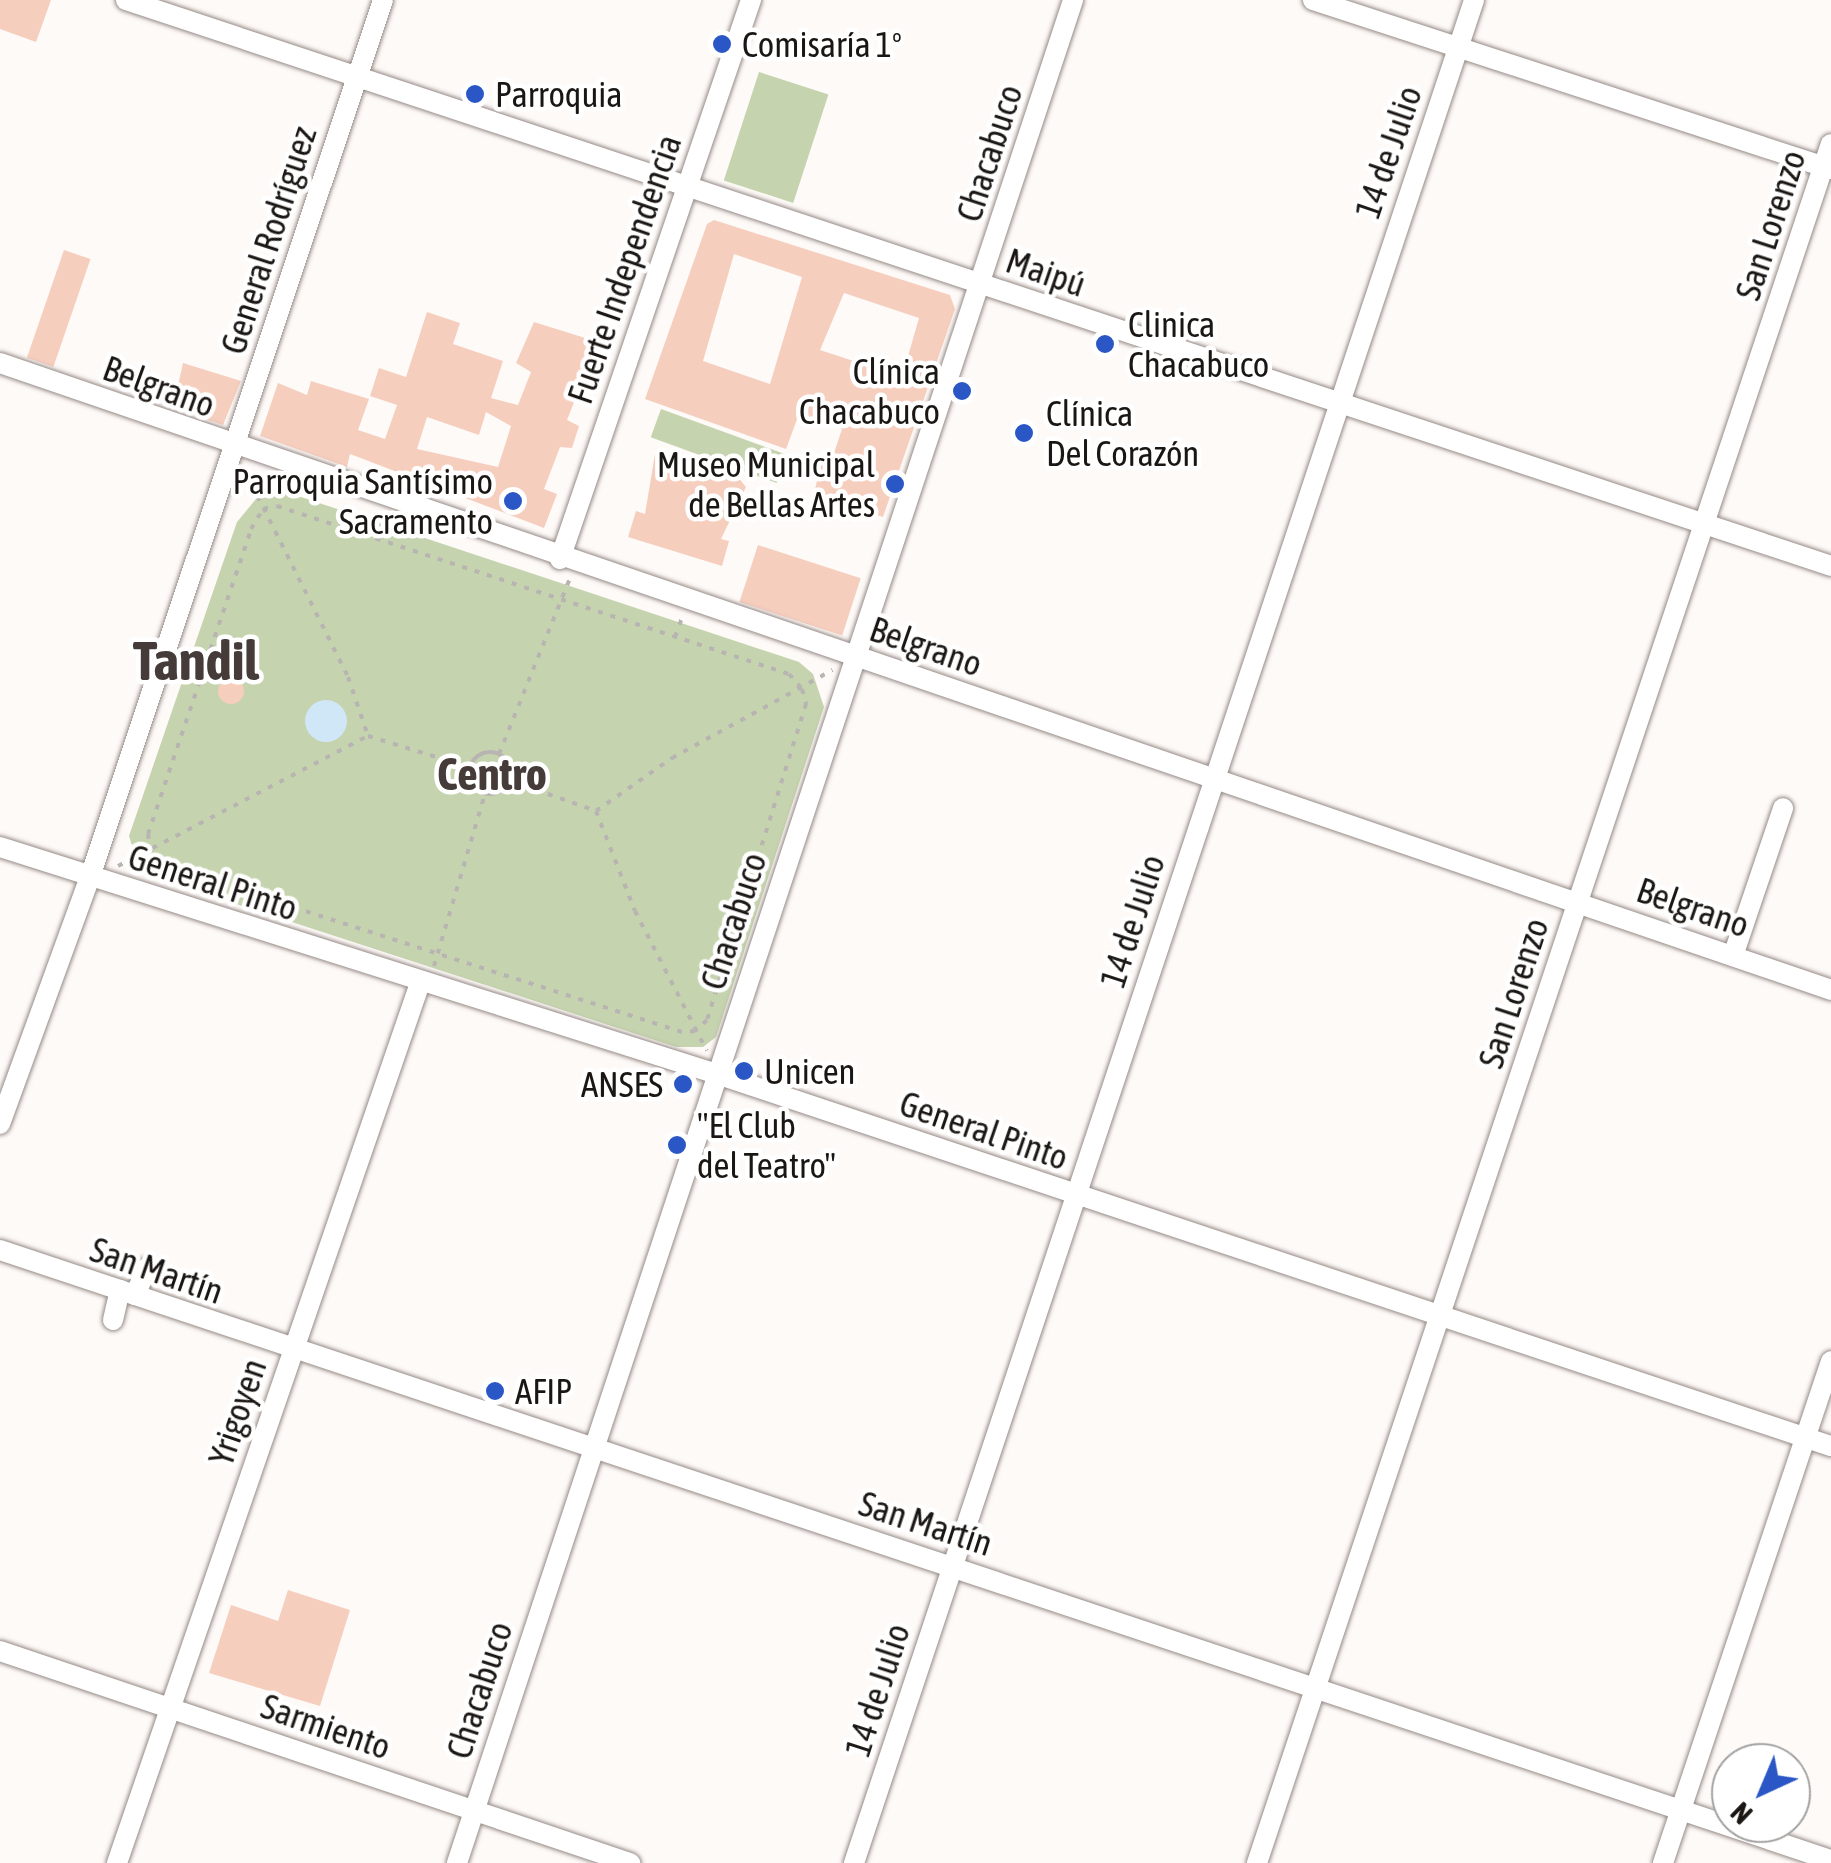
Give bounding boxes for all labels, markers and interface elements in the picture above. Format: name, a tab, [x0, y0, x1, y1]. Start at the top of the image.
place label: Comisaría 1º	[742, 23, 901, 65]
marker: Comisaría 1º	[711, 33, 733, 55]
place label: Parroquia	[495, 73, 623, 115]
street label: Chacabuco	[947, 79, 1031, 227]
street label: 14 de Julio	[1346, 80, 1430, 224]
marker: Parroquia	[464, 83, 486, 105]
street label: General Rodríguez	[211, 121, 325, 359]
street label: Fuerte Independencia	[558, 129, 690, 409]
street label: San Lorenzo	[1726, 145, 1814, 305]
street label: Maipú	[1001, 239, 1091, 305]
place label: Clinica Chacabuco	[1128, 303, 1269, 385]
marker: Clinica Chacabuco	[1092, 331, 1118, 357]
street label: Belgrano	[98, 346, 220, 426]
place label: Clínica Chacabuco	[799, 350, 940, 432]
marker: Clínica Chacabuco	[949, 378, 975, 404]
place label: Clínica Del Corazón	[1046, 392, 1199, 474]
marker: Clínica Del Corazón	[1011, 420, 1037, 446]
place label: Museo Municipal de Bellas Artes	[657, 443, 875, 525]
place label: Parroquia Santísimo Sacramento	[232, 460, 493, 542]
marker: Museo Municipal de Bellas Artes	[884, 473, 906, 495]
marker: Parroquia Santísimo Sacramento	[502, 490, 524, 512]
street label: Belgrano	[865, 607, 987, 685]
district label: Tandil	[133, 628, 259, 694]
district label: Centro	[437, 748, 547, 802]
street label: General Pinto	[123, 835, 303, 929]
street label: Chacabuco	[691, 847, 775, 995]
street label: 14 de Julio	[1091, 849, 1173, 993]
street label: Belgrano	[1632, 868, 1754, 946]
street label: San Lorenzo	[1469, 913, 1557, 1073]
place label: Unicen	[764, 1050, 855, 1092]
marker: Unicen	[733, 1060, 755, 1082]
place label: ANSES	[581, 1063, 663, 1105]
marker: ANSES	[672, 1073, 694, 1095]
street label: General Pinto	[894, 1082, 1074, 1178]
place label: "El Club del Teatro"	[697, 1104, 836, 1186]
marker: "El Club del Teatro"	[666, 1134, 688, 1156]
street label: San Martín	[85, 1228, 229, 1312]
street label: Yrigoyen	[199, 1353, 275, 1471]
place label: AFIP	[515, 1370, 572, 1412]
marker: AFIP	[484, 1380, 506, 1402]
street label: San Martín	[854, 1482, 998, 1564]
street label: Chacabuco	[437, 1616, 521, 1764]
street label: 14 de Julio	[836, 1618, 918, 1762]
street label: Sarmiento	[256, 1684, 396, 1768]
north arrow	[1711, 1743, 1811, 1843]
text: N	[1724, 1796, 1759, 1830]

